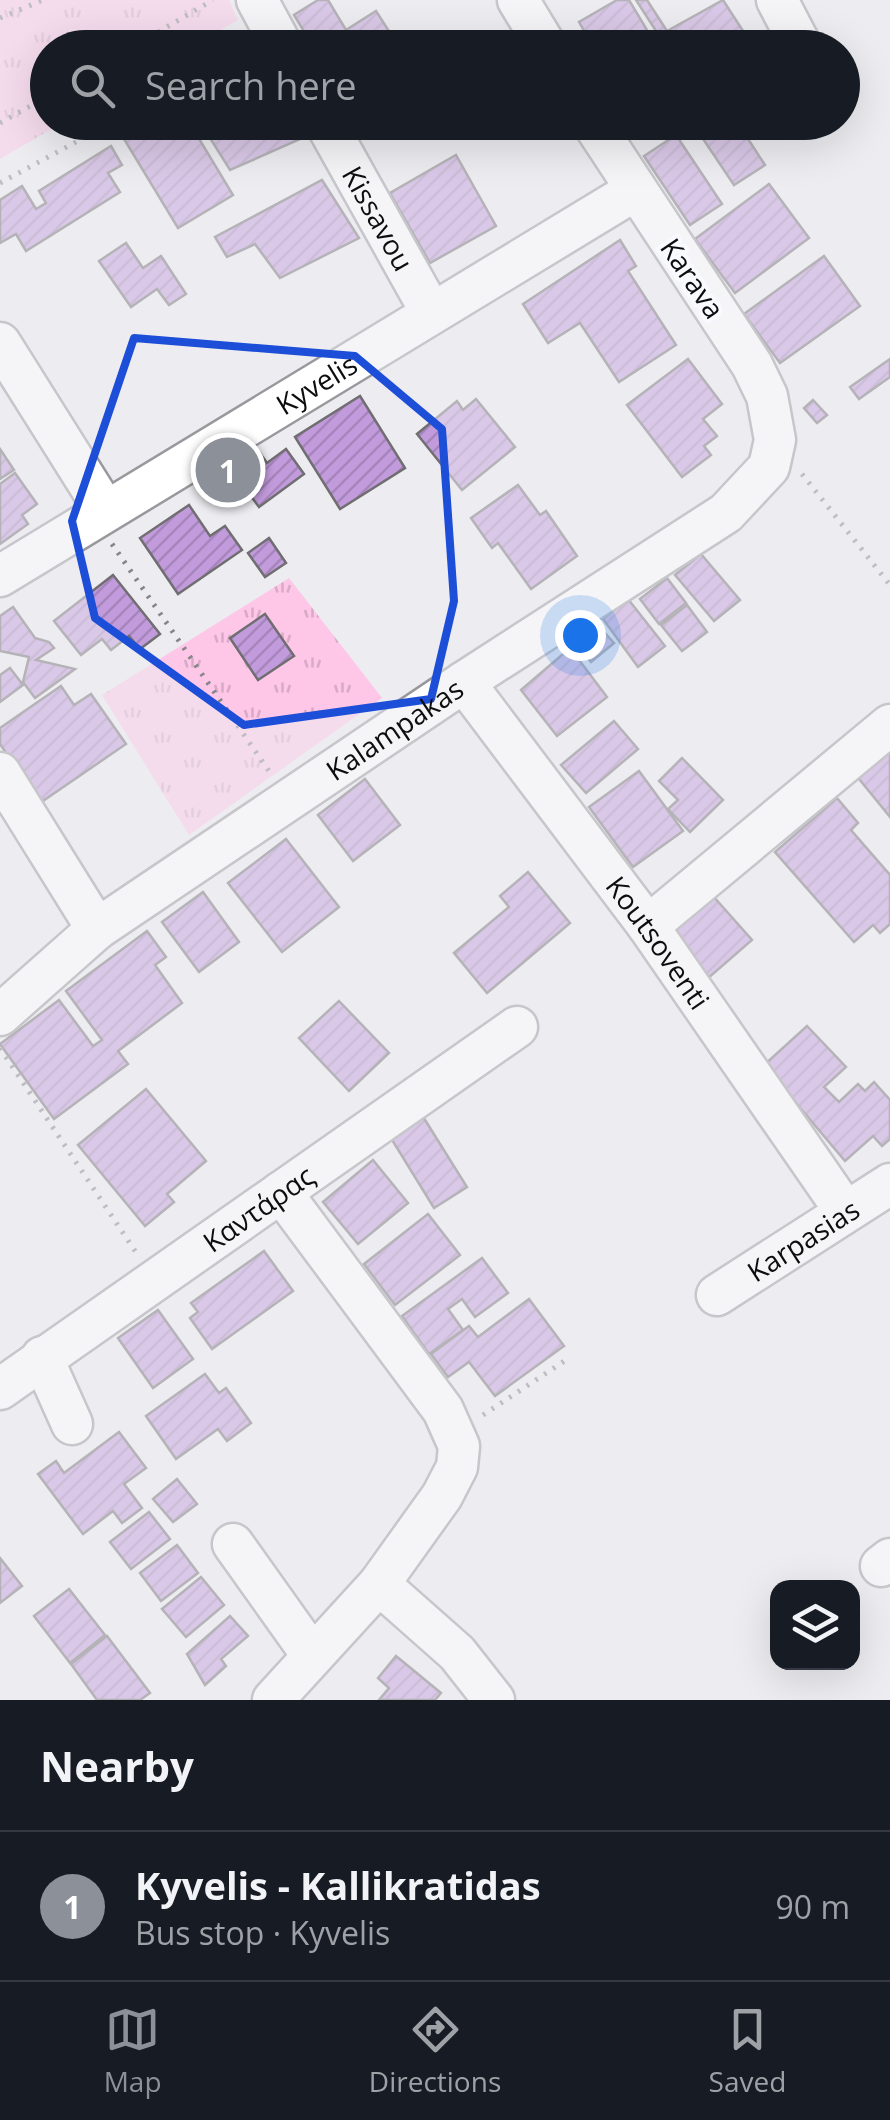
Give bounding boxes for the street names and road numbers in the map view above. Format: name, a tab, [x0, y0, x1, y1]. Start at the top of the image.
street label: Kissavou	[334, 159, 423, 277]
street label: Karava	[652, 230, 734, 326]
street label: Kyvelis	[269, 345, 364, 423]
street label: Kalampakas	[318, 669, 470, 789]
street label: Koutsoventi	[598, 868, 719, 1017]
street label: Καντάρας	[195, 1156, 321, 1260]
street label: Karpasias	[739, 1190, 866, 1290]

